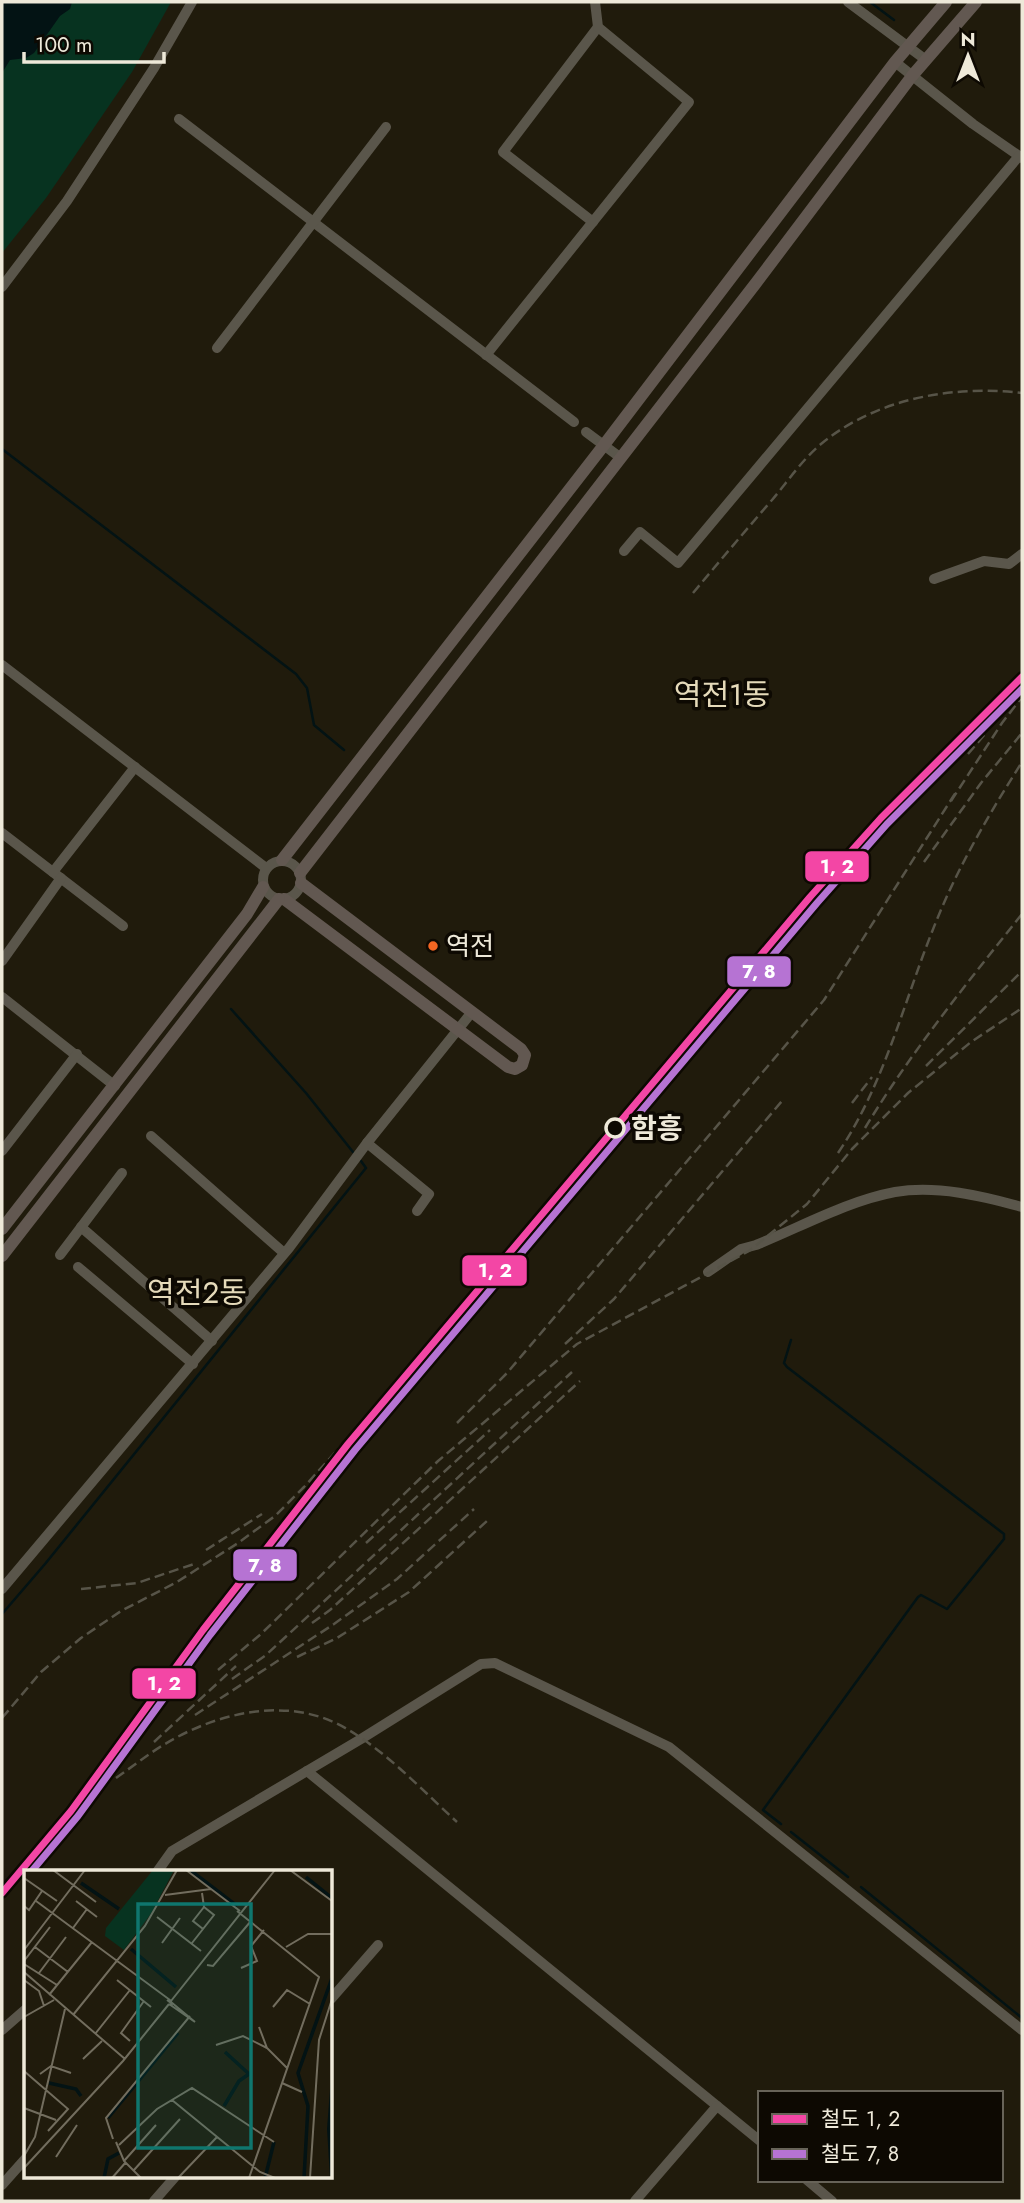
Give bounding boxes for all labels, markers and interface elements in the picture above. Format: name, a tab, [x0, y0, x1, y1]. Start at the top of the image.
scale bar	[24, 21, 164, 65]
north arrow	[933, 21, 1003, 91]
text: N	[960, 26, 976, 53]
text: 100 m	[35, 30, 92, 60]
district label: 역전1동	[674, 673, 770, 716]
line badge: 1, 2	[804, 850, 870, 883]
text: 1, 2	[820, 853, 854, 880]
place label: 역전	[446, 927, 494, 965]
marker: 역전	[426, 939, 440, 953]
line badge: 7, 8	[726, 955, 792, 988]
text: 7, 8	[742, 958, 776, 985]
place label: 함흥	[631, 1108, 683, 1149]
marker: 함흥	[605, 1118, 625, 1138]
line badge: 1, 2	[461, 1254, 528, 1287]
text: 1, 2	[478, 1257, 512, 1284]
district label: 역전2동	[147, 1271, 247, 1314]
line badge: 7, 8	[232, 1548, 298, 1582]
text: 7, 8	[248, 1552, 282, 1579]
line badge: 1, 2	[131, 1667, 197, 1700]
text: 1, 2	[147, 1670, 181, 1697]
inset map	[24, 1870, 332, 2178]
legend	[758, 2091, 1003, 2182]
text: 철도 1, 2	[821, 2104, 900, 2134]
text: 철도 7, 8	[821, 2139, 899, 2169]

